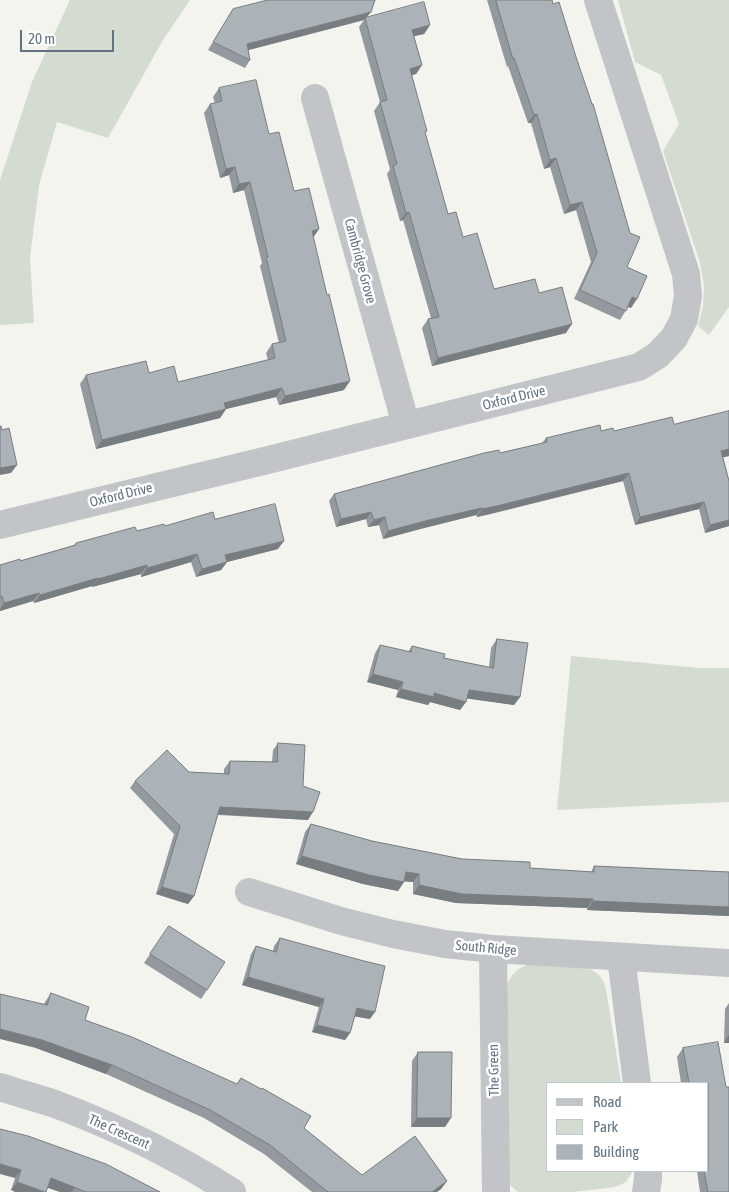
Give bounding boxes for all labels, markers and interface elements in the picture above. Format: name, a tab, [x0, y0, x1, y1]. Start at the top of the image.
scale bar	[22, 20, 116, 52]
text: 20 m	[28, 30, 55, 47]
street label: Cambridge Grove	[341, 217, 379, 305]
street label: Oxford Drive	[481, 382, 547, 414]
street label: Oxford Drive	[88, 479, 154, 511]
street label: South Ridge	[455, 937, 517, 959]
street label: The Green	[485, 1044, 503, 1096]
legend	[546, 1082, 709, 1172]
text: Road	[593, 1093, 622, 1110]
street label: The Crescent	[86, 1111, 152, 1153]
text: Park	[593, 1118, 618, 1135]
text: Building	[593, 1143, 639, 1160]

